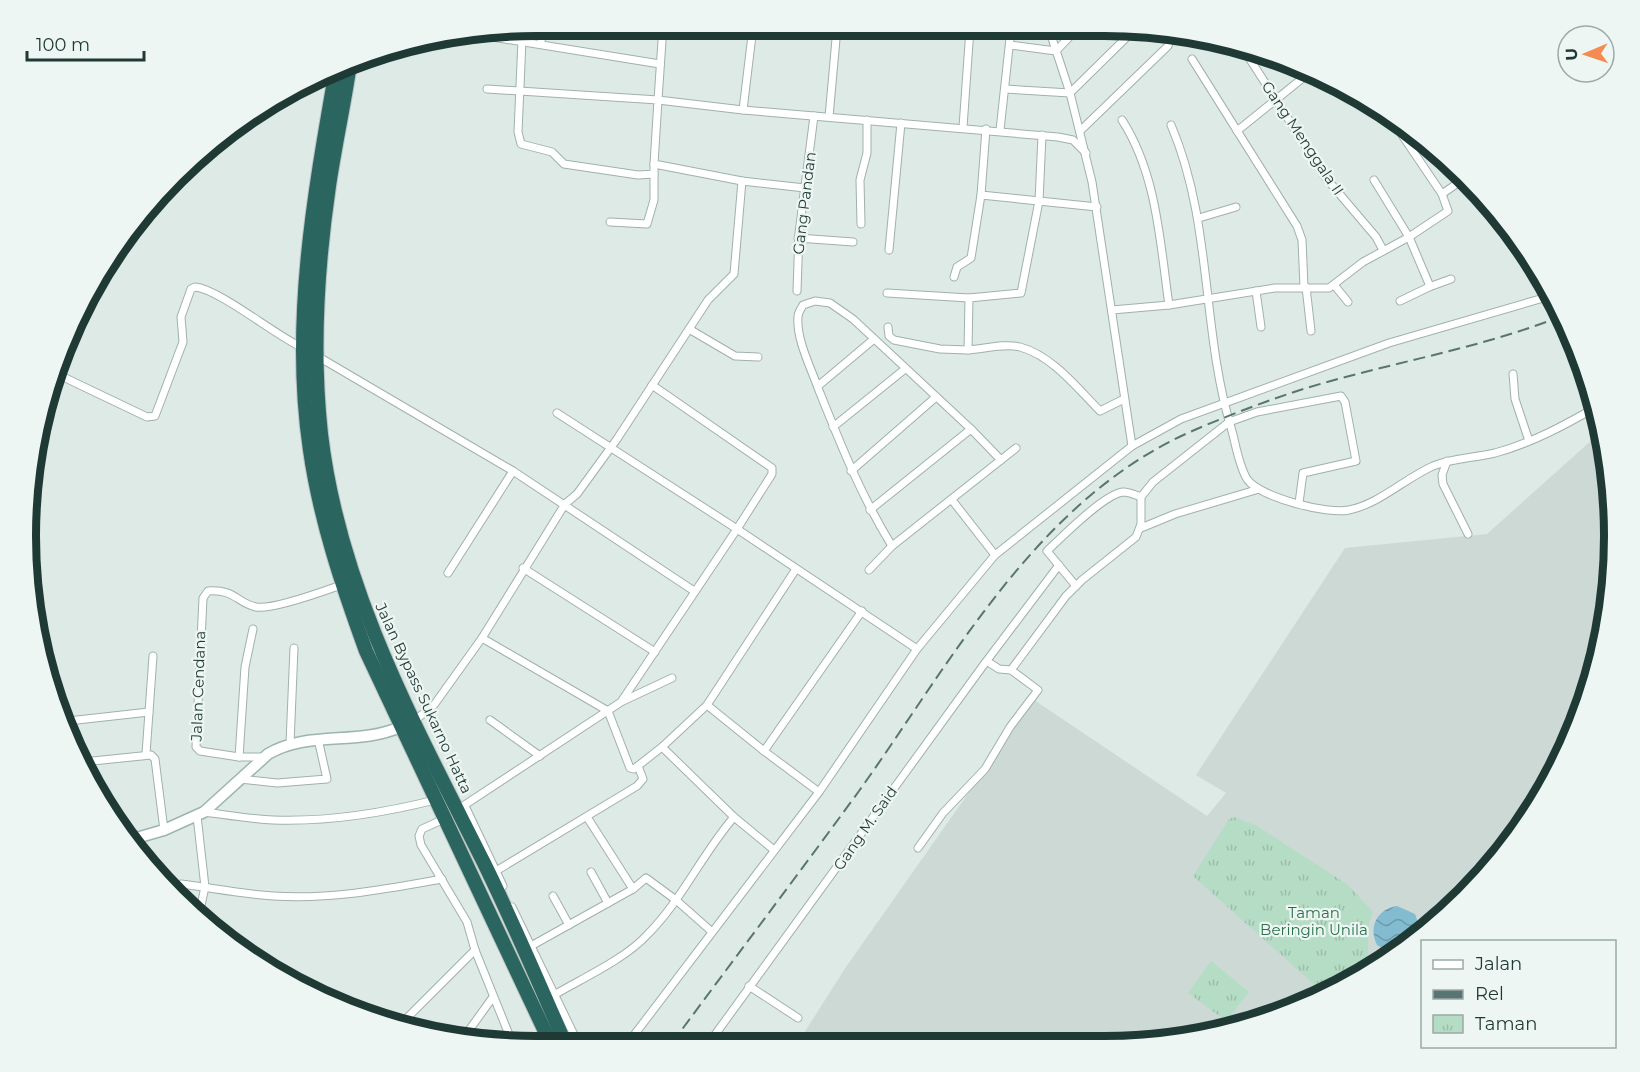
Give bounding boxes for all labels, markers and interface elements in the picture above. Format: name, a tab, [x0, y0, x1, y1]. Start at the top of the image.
scale bar	[27, 24, 144, 62]
north arrow	[1556, 24, 1616, 84]
text: 100 m	[36, 34, 90, 56]
text: U	[1562, 48, 1581, 61]
street label: Gang Menggala II	[1258, 77, 1348, 199]
street label: Gang Pandan	[788, 150, 820, 256]
street label: Jalan Bypass Sukarno Hatta	[371, 599, 477, 796]
street label: Jalan Cendana	[187, 630, 209, 743]
street label: Gang M. Said	[829, 782, 901, 874]
park label: Taman Beringin Unila	[1260, 903, 1368, 939]
legend	[1421, 940, 1616, 1048]
text: Jalan	[1474, 953, 1522, 975]
text: Rel	[1475, 983, 1504, 1005]
text: Taman	[1475, 1013, 1537, 1035]

